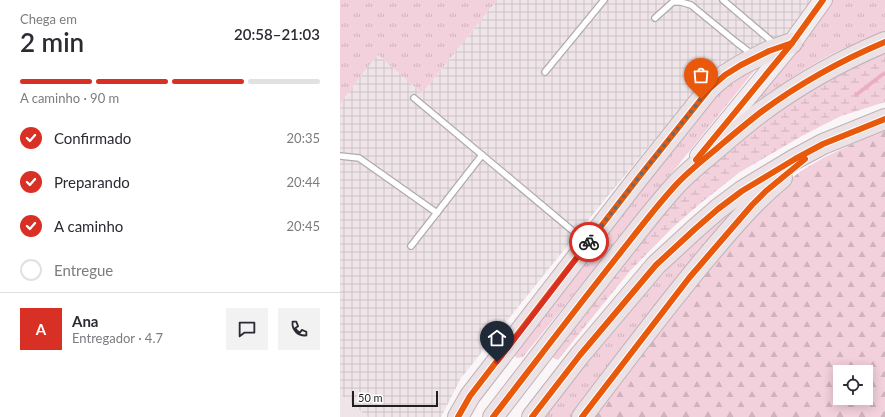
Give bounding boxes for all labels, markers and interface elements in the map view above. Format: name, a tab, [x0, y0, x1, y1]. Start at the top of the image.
text: Chega em	[20, 11, 77, 27]
text: 20:58–21:03	[234, 25, 320, 43]
text: 2 min	[20, 26, 84, 58]
pin	[684, 58, 718, 99]
icon: bag	[690, 64, 712, 86]
text: A caminho · 90 m	[20, 90, 119, 106]
icon: check	[20, 127, 42, 149]
text: Confirmado	[54, 129, 131, 147]
text: 20:35	[287, 130, 320, 146]
icon: check	[20, 171, 42, 193]
text: Preparando	[54, 173, 130, 191]
text: 20:44	[287, 174, 320, 190]
icon: check	[20, 215, 42, 237]
text: A caminho	[54, 217, 123, 235]
text: 20:45	[287, 218, 320, 234]
courier	[569, 222, 609, 262]
icon: bike	[578, 231, 600, 253]
text: Entregue	[54, 261, 113, 279]
button: chat	[226, 308, 268, 350]
button: phone	[278, 308, 320, 350]
text: Ana	[72, 312, 98, 330]
text: A	[36, 320, 46, 338]
pin	[480, 321, 514, 362]
icon: home	[486, 327, 508, 349]
text: Entregador · 4.7	[72, 330, 163, 346]
map controls	[833, 365, 873, 405]
button: locate	[833, 365, 873, 405]
scale bar	[352, 389, 438, 408]
text: 50 m	[358, 391, 383, 404]

